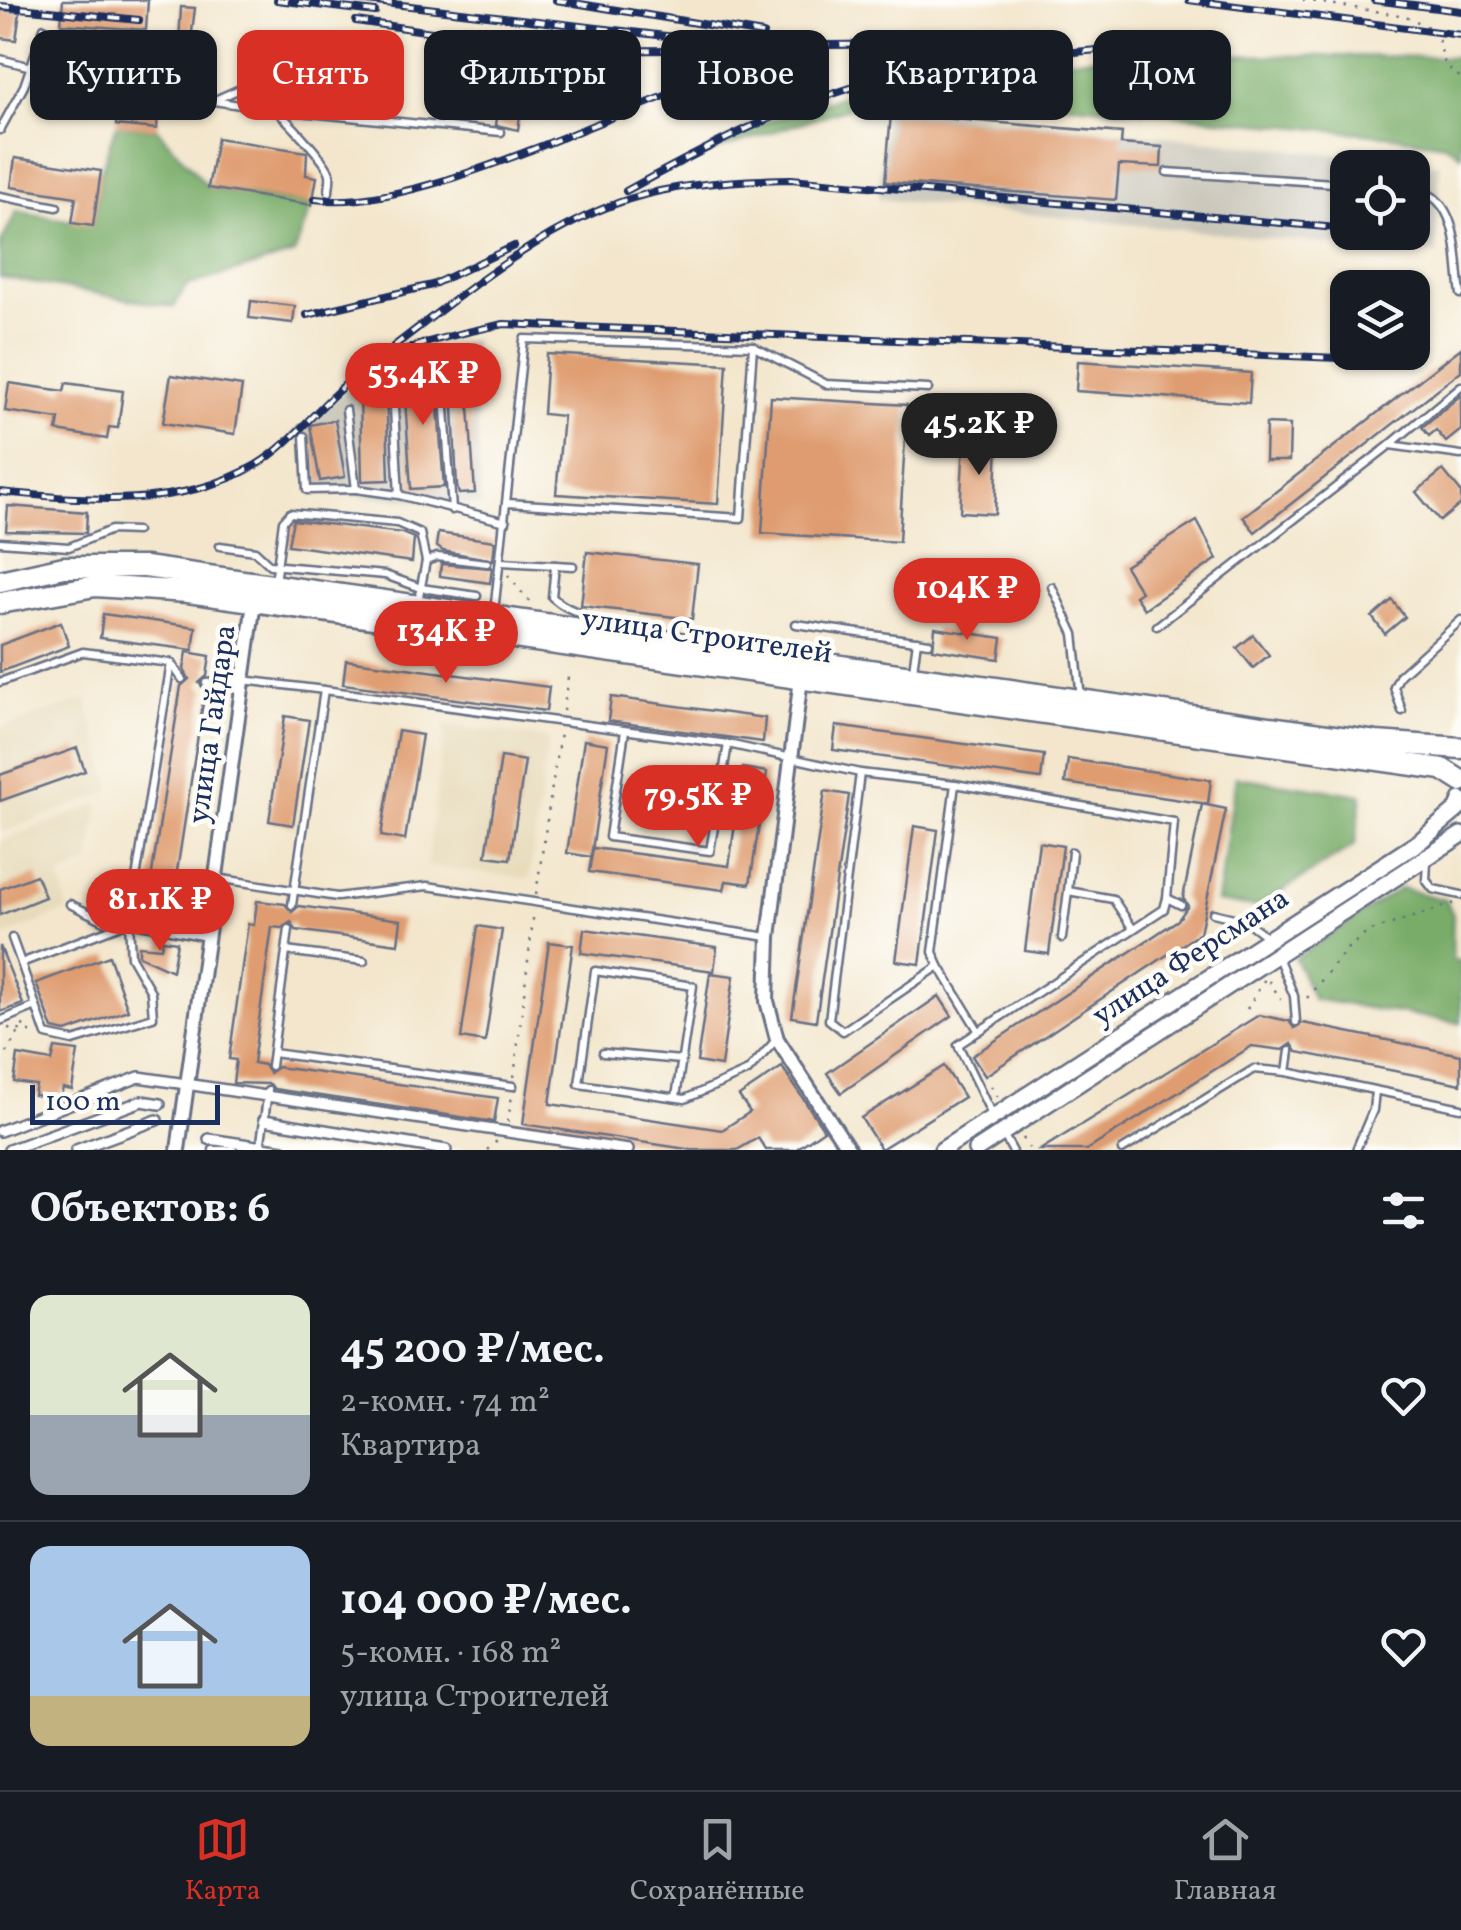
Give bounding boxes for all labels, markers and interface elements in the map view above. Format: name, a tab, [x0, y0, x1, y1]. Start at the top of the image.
chip: Купить	[30, 30, 217, 120]
chip: Снять	[237, 30, 404, 120]
chip: Фильтры	[424, 30, 641, 120]
chip: Новое	[661, 30, 829, 120]
chip: Квартира	[849, 30, 1073, 120]
chip: Дом	[1093, 30, 1231, 120]
map controls	[1330, 150, 1430, 370]
button: locate	[1330, 150, 1430, 250]
button: layers	[1330, 270, 1430, 370]
pin: 53.4K ₽	[331, 343, 515, 428]
text: 53.4K ₽	[367, 353, 479, 397]
pin: 45.2K ₽	[887, 393, 1071, 478]
text: 45.2K ₽	[923, 403, 1035, 447]
pin: 104K ₽	[886, 558, 1048, 643]
text: 104K ₽	[916, 568, 1018, 612]
street label: улица Строителей	[579, 599, 835, 675]
pin: 134K ₽	[365, 601, 527, 686]
text: 134K ₽	[396, 611, 496, 655]
street label: улица Гайдара	[178, 622, 248, 827]
pin: 79.5K ₽	[606, 765, 790, 850]
text: 79.5K ₽	[644, 775, 752, 819]
pin: 81.1K ₽	[68, 869, 252, 954]
street label: улица Ферсмана	[1084, 878, 1298, 1037]
text: 81.1K ₽	[108, 879, 212, 923]
scale bar	[30, 1080, 220, 1124]
text: 100 m	[45, 1083, 120, 1122]
text: Объектов: 6	[30, 1181, 270, 1240]
icon: filters	[1376, 1183, 1431, 1238]
text: 45 200 ₽/мес.	[340, 1322, 605, 1381]
icon: home	[110, 1335, 230, 1455]
icon: heart	[1376, 1368, 1431, 1423]
text: 2-комн. · 74 m²	[340, 1381, 550, 1425]
text: Квартира	[340, 1425, 481, 1469]
text: 104 000 ₽/мес.	[340, 1573, 632, 1632]
icon: home	[110, 1586, 230, 1706]
icon: heart	[1376, 1619, 1431, 1674]
text: 5-комн. · 168 m²	[340, 1632, 561, 1676]
text: улица Строителей	[340, 1676, 609, 1720]
tab: Карта	[185, 1812, 261, 1911]
tab: Сохранённые	[630, 1812, 805, 1911]
tab: Главная	[1174, 1812, 1276, 1911]

